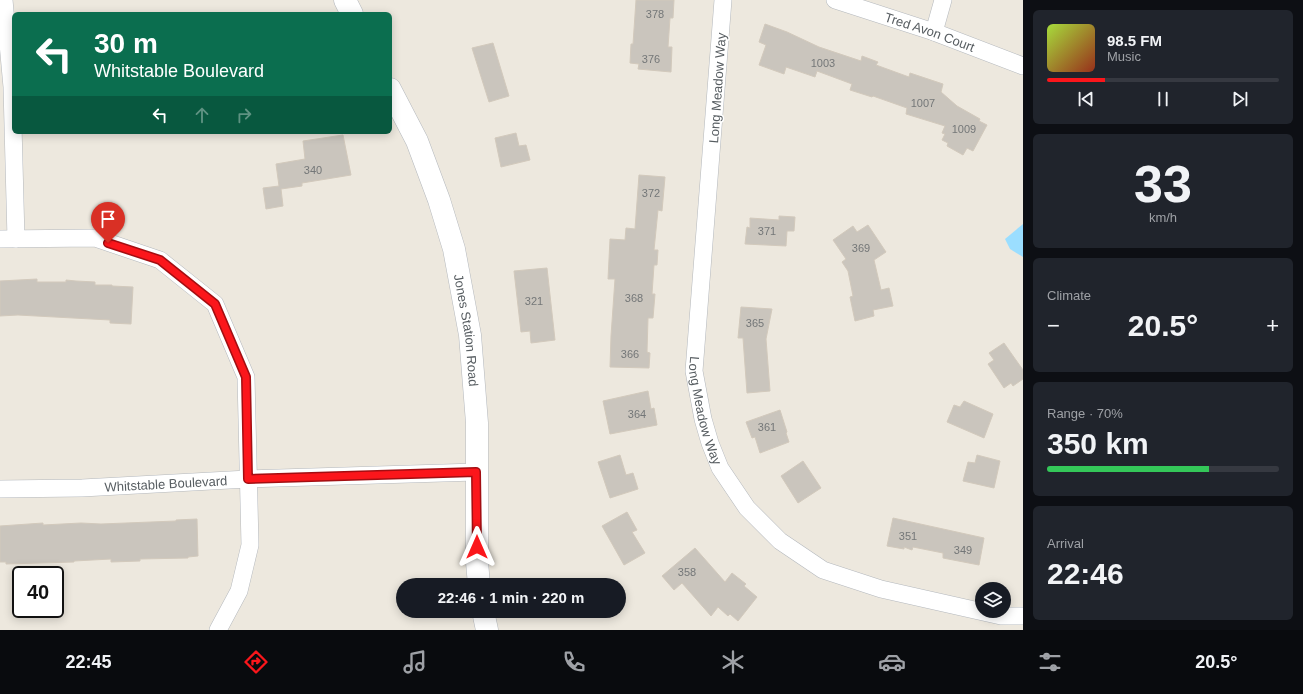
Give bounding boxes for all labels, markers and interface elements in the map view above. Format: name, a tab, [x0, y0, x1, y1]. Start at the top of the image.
house number: 378	[646, 8, 664, 20]
street label: Tred Avon Court	[883, 10, 977, 55]
icon: left	[28, 28, 80, 80]
text: 30 m	[94, 28, 158, 59]
street label: Long Meadow Way	[706, 32, 729, 144]
text: 98.5 FM	[1107, 32, 1162, 49]
text: Music	[1107, 49, 1141, 64]
house number: 376	[642, 53, 660, 65]
house number: 1003	[811, 57, 835, 69]
text: Whitstable Boulevard	[94, 61, 264, 81]
icon: previous	[1075, 88, 1097, 110]
icon: pause	[1152, 88, 1174, 110]
icon: next	[1229, 88, 1251, 110]
house number: 1007	[911, 97, 935, 109]
icon: left	[149, 104, 171, 126]
icon: ahead	[191, 104, 213, 126]
icon: right	[233, 104, 255, 126]
house number: 1009	[952, 123, 976, 135]
text: 33	[1134, 155, 1192, 213]
house number: 340	[304, 164, 322, 176]
house number: 372	[642, 187, 660, 199]
pin	[91, 202, 125, 243]
icon: arrive	[97, 208, 119, 230]
text: km/h	[1149, 210, 1177, 225]
house number: 371	[758, 225, 776, 237]
house number: 369	[852, 242, 870, 254]
street label: Jones Station Road	[451, 273, 481, 387]
text: Climate	[1047, 288, 1091, 303]
house number: 368	[625, 292, 643, 304]
house number: 321	[525, 295, 543, 307]
text: 20.5°	[1128, 309, 1198, 342]
text: −	[1047, 313, 1060, 338]
text: +	[1266, 313, 1279, 338]
house number: 365	[746, 317, 764, 329]
house number: 366	[621, 348, 639, 360]
street label: Long Meadow Way	[686, 356, 725, 467]
text: Range · 70%	[1047, 406, 1123, 421]
house number: 364	[628, 408, 646, 420]
house number: 361	[758, 421, 776, 433]
text: 350 km	[1047, 427, 1149, 460]
street label: Whitstable Boulevard	[104, 473, 228, 495]
position arrow	[456, 526, 498, 568]
house number: 351	[899, 530, 917, 542]
text: Arrival	[1047, 536, 1084, 551]
house number: 349	[954, 544, 972, 556]
text: 22:46	[1047, 557, 1124, 590]
speed limit sign: 40	[12, 566, 64, 618]
house number: 358	[678, 566, 696, 578]
map controls	[975, 582, 1011, 618]
button: layers	[975, 582, 1011, 618]
text: 22:46 · 1 min · 220 m	[438, 589, 584, 606]
icon: directions	[242, 648, 270, 676]
icon: music	[401, 648, 429, 676]
icon: phone	[560, 648, 588, 676]
icon: climate	[719, 648, 747, 676]
icon: car	[878, 648, 906, 676]
icon: filters	[1036, 648, 1064, 676]
text: 22:45	[65, 652, 111, 672]
text: 20.5°	[1195, 652, 1237, 672]

